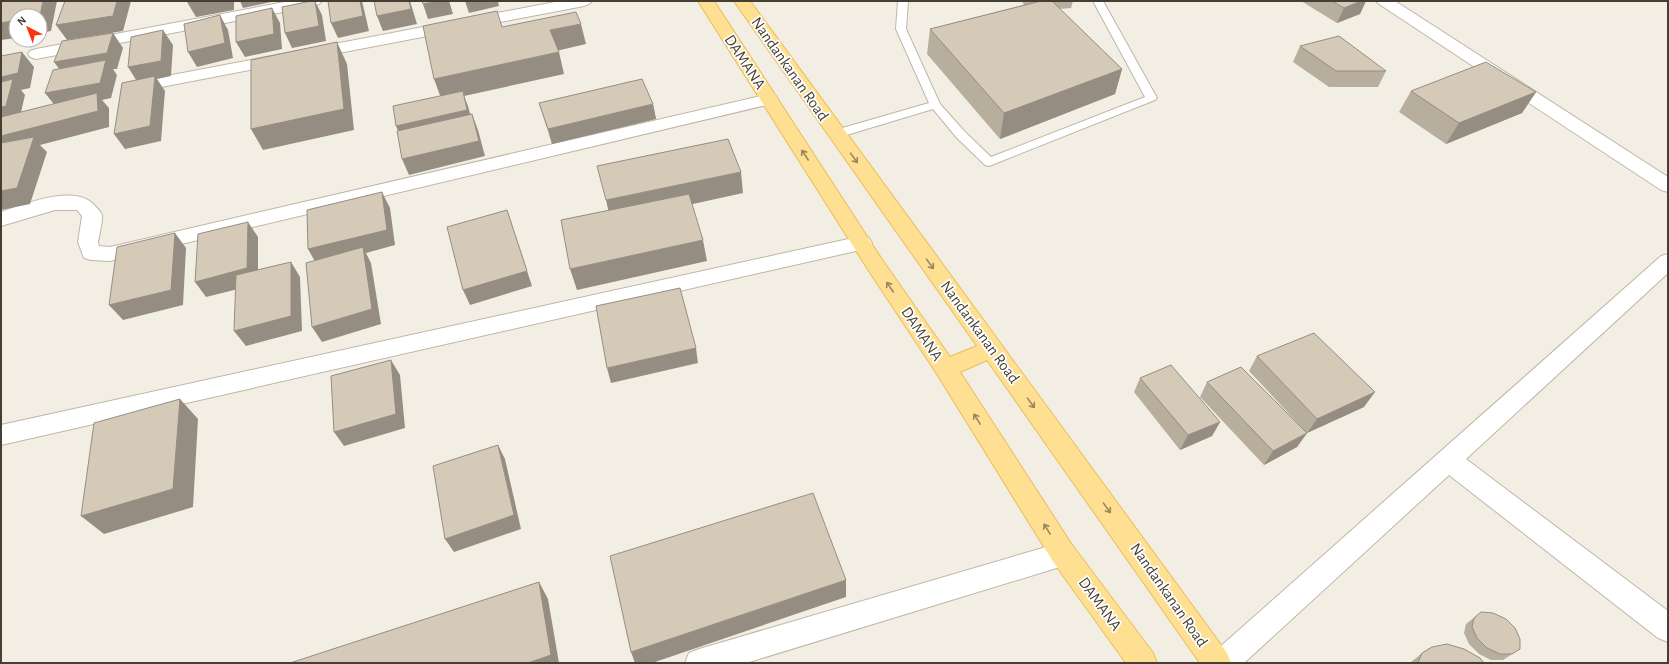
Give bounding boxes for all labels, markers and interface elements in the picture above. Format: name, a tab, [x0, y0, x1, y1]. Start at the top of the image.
north arrow	[8, 8, 48, 48]
text: N	[15, 14, 28, 28]
street label: Nandankanan Road	[748, 14, 832, 124]
street label: DAMANA	[722, 32, 768, 92]
one-way arrow	[800, 149, 809, 160]
one-way arrow	[850, 153, 858, 164]
one-way arrow	[926, 258, 934, 269]
street label: Nandankanan Road	[938, 278, 1022, 386]
one-way arrow	[886, 282, 894, 293]
street label: DAMANA	[898, 304, 946, 364]
one-way arrow	[1027, 397, 1035, 408]
one-way arrow	[973, 413, 981, 425]
one-way arrow	[1103, 503, 1111, 514]
one-way arrow	[1043, 524, 1051, 535]
street label: Nandankanan Road	[1127, 540, 1211, 650]
street label: DAMANA	[1075, 574, 1125, 634]

